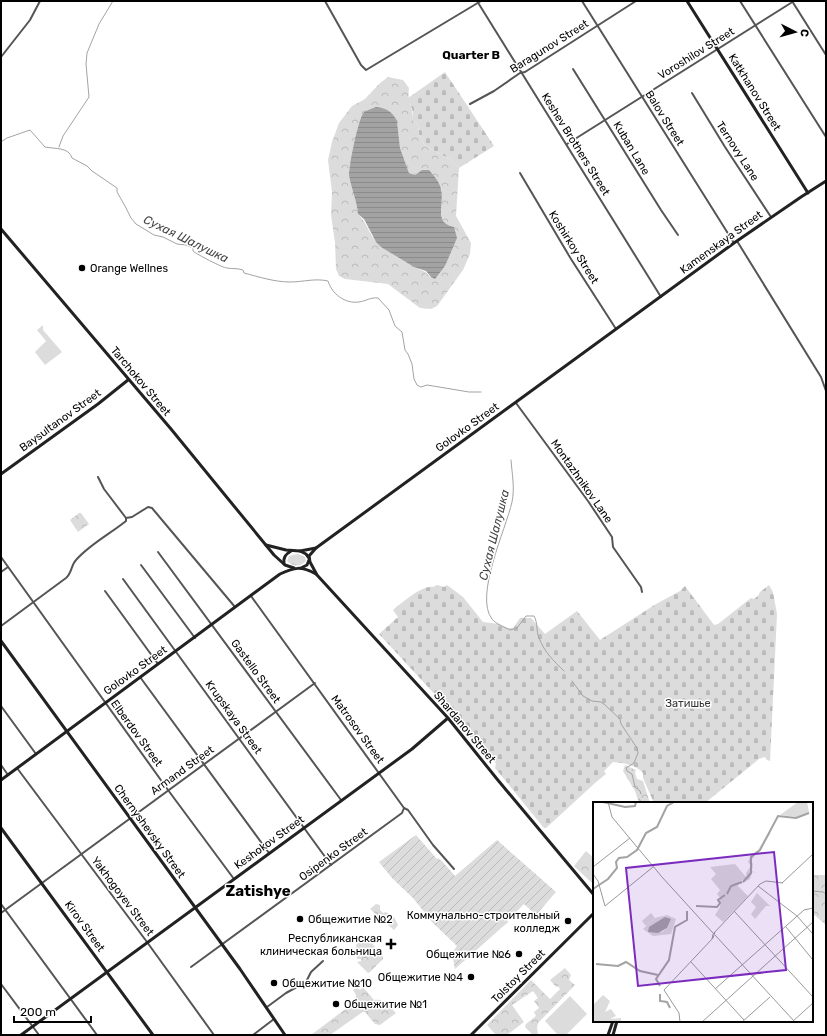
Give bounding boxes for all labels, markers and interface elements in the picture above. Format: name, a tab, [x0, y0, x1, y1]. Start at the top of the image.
north arrow	[775, 12, 815, 52]
street label: Baragunov Street	[508, 17, 591, 76]
street label: Voroshilov Street	[656, 24, 737, 82]
text: С	[798, 28, 811, 38]
district label: Quarter B	[442, 48, 500, 62]
street label: Katkhanov Street	[726, 51, 784, 134]
street label: Balov Street	[642, 88, 687, 149]
street label: Keshev Brothers Street	[539, 91, 613, 198]
street label: Kuban Lane	[611, 119, 653, 177]
street label: Ternovy Lane	[714, 119, 762, 183]
street label: Koshirkoy Street	[546, 208, 602, 287]
street label: Kamenskaya Street	[678, 208, 766, 277]
water label: Сухая Шалушка	[141, 212, 231, 266]
place label: Orange Wellnes	[90, 262, 168, 275]
marker: Orange Wellnes	[77, 263, 87, 273]
street label: Tarchokov Street	[108, 344, 174, 419]
street label: Baysultanov Street	[17, 386, 104, 454]
street label: Golovko Street	[433, 400, 502, 455]
street label: Montazhnikov Lane	[548, 437, 615, 525]
water label: Сухая Шалушка	[476, 488, 512, 582]
street label: Gastello Street	[228, 637, 284, 706]
street label: Golovko Street	[101, 643, 170, 698]
street label: Krupskaya Street	[203, 678, 265, 757]
street label: Shardanov Street	[431, 689, 499, 766]
street label: Matrosov Street	[328, 693, 387, 767]
street label: Elberdov Street	[108, 697, 166, 770]
park label: Затишье	[665, 697, 711, 710]
street label: Armand Street	[148, 743, 217, 798]
street label: Chernyshevsky Street	[111, 782, 188, 881]
inset map	[593, 802, 813, 1022]
street label: Keshokov Street	[232, 812, 307, 872]
street label: Osipenko Street	[297, 825, 371, 884]
street label: Yakhogoyev Street	[89, 854, 157, 939]
district label: Zatishye	[225, 882, 291, 900]
street label: Kirov Street	[62, 898, 108, 955]
place label: Коммунально-строительный колледж	[407, 909, 560, 935]
place label: Общежитие №2	[308, 913, 393, 926]
marker: Общежитие №2	[295, 914, 305, 924]
marker: Коммунально-строительный колледж	[563, 916, 573, 926]
place label: Республиканская клиническая больница	[260, 932, 382, 958]
marker: Республиканская клиническая больница	[385, 938, 397, 950]
street label: Tolstoy Street	[489, 946, 548, 1006]
place label: Общежитие №6	[426, 948, 511, 961]
marker: Общежитие №6	[514, 949, 524, 959]
place label: Общежитие №4	[378, 971, 463, 984]
marker: Общежитие №4	[466, 972, 476, 982]
place label: Общежитие №10	[282, 977, 372, 990]
marker: Общежитие №10	[269, 978, 279, 988]
scale bar	[14, 998, 91, 1024]
place label: Общежитие №1	[344, 998, 427, 1011]
marker: Общежитие №1	[331, 999, 341, 1009]
text: 200 m	[20, 1005, 56, 1019]

